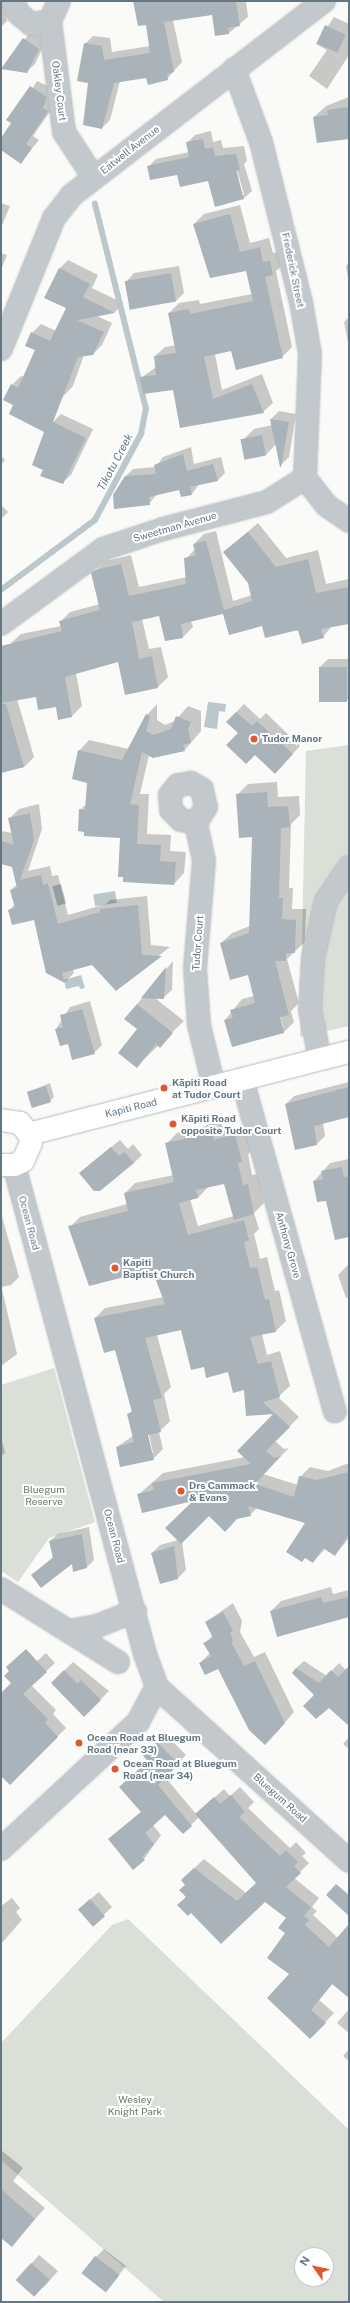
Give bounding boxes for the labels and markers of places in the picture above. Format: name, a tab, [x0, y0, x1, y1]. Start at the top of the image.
place label: Tudor Manor	[262, 733, 322, 745]
marker: Tudor Manor	[249, 734, 259, 744]
place label: Kāpiti Road at Tudor Court	[172, 1076, 241, 1100]
marker: Kāpiti Road at Tudor Court	[159, 1083, 169, 1093]
place label: Kāpiti Road opposite Tudor Court	[181, 1112, 281, 1136]
marker: Kāpiti Road opposite Tudor Court	[168, 1119, 178, 1129]
place label: Kapiti Baptist Church	[123, 1256, 194, 1280]
marker: Kapiti Baptist Church	[110, 1263, 120, 1273]
place label: Drs Cammack & Evans	[189, 1479, 255, 1502]
marker: Drs Cammack & Evans	[176, 1486, 186, 1496]
place label: Ocean Road at Bluegum Road (near 33)	[87, 1731, 201, 1754]
marker: Ocean Road at Bluegum Road (near 33)	[74, 1738, 84, 1748]
place label: Ocean Road at Bluegum Road (near 34)	[123, 1757, 237, 1780]
marker: Ocean Road at Bluegum Road (near 34)	[110, 1764, 120, 1774]

